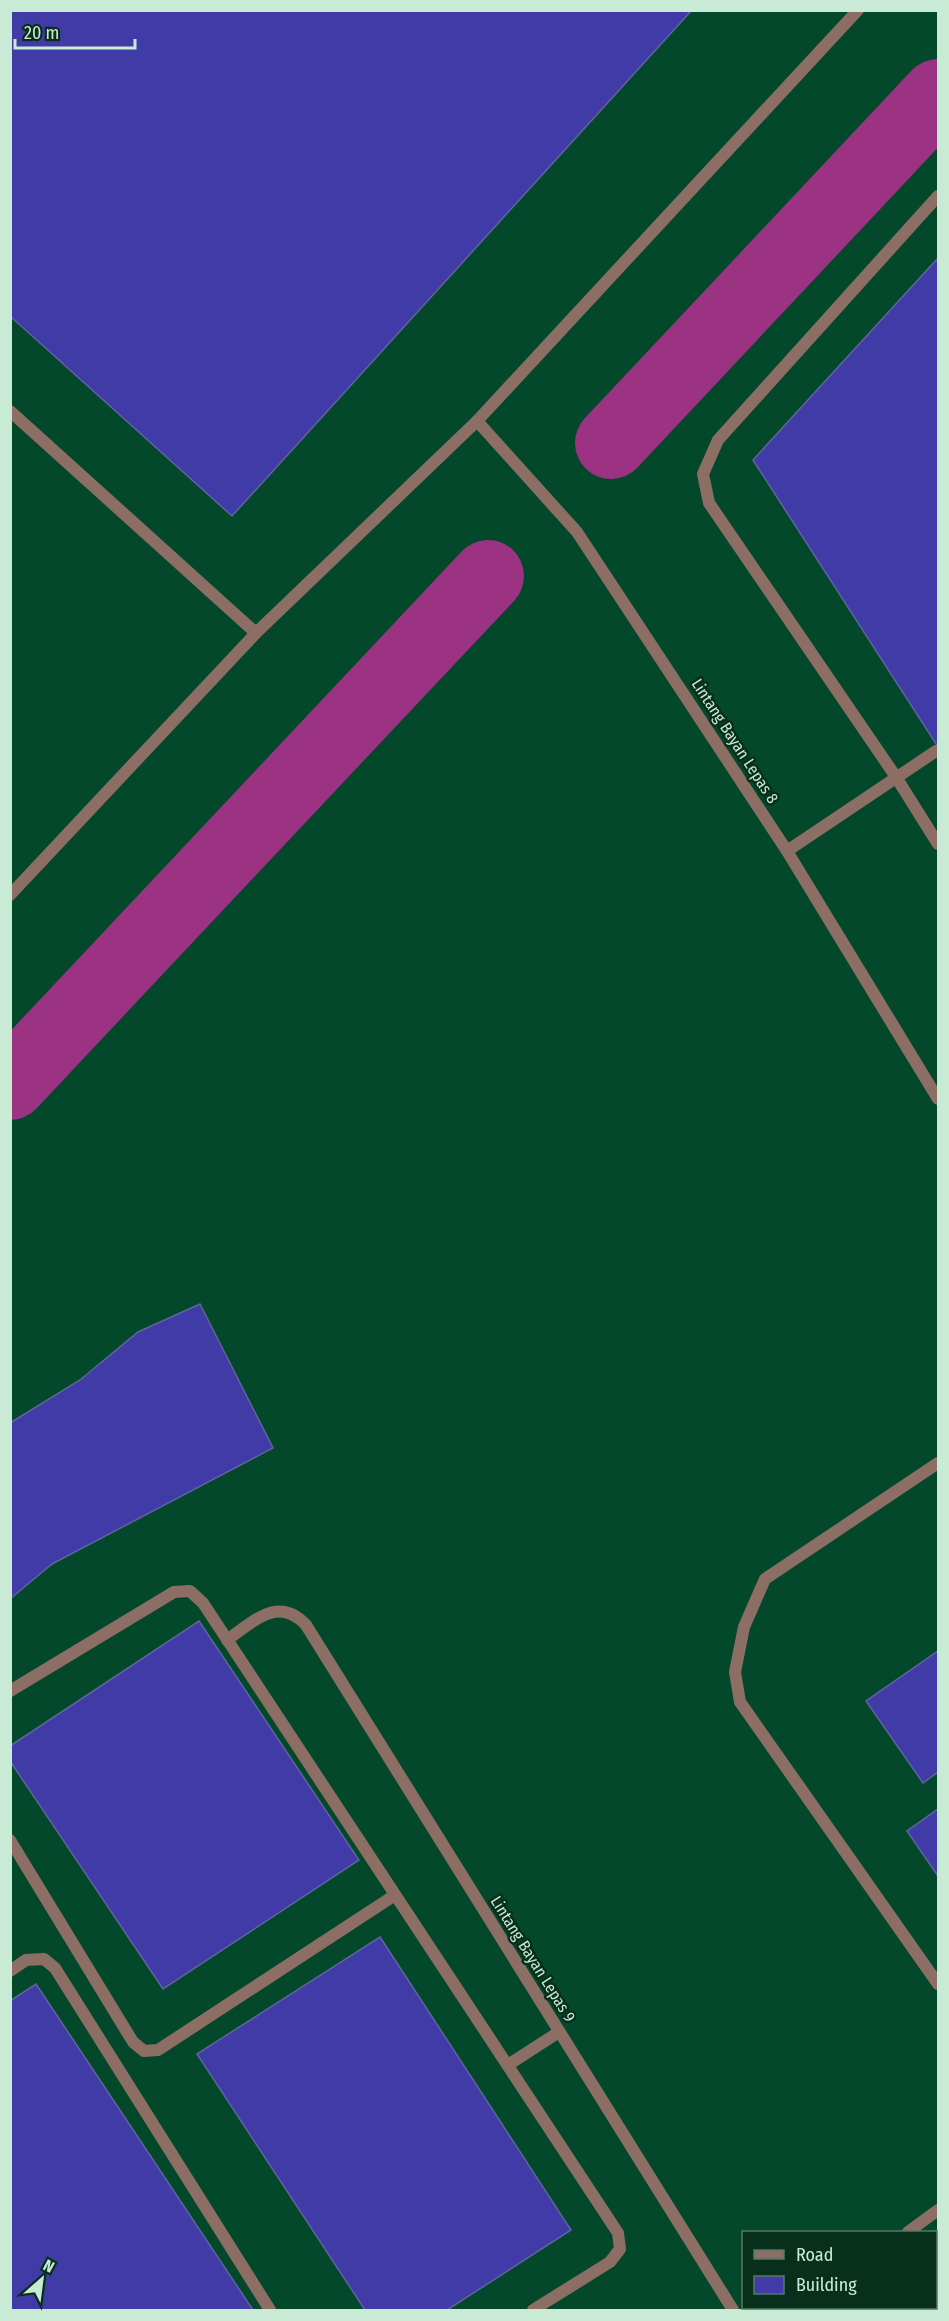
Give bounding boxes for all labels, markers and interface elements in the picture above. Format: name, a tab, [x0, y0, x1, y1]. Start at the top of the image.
scale bar	[15, 12, 135, 50]
text: 20 m	[24, 22, 59, 44]
street label: Lintang Bayan Lepas 8	[688, 675, 782, 807]
street label: Lintang Bayan Lepas 9	[487, 1893, 579, 2026]
legend	[742, 2231, 937, 2309]
text: Road	[796, 2244, 833, 2266]
north arrow	[12, 2249, 72, 2309]
text: N	[40, 2256, 58, 2277]
text: Building	[796, 2274, 857, 2296]

